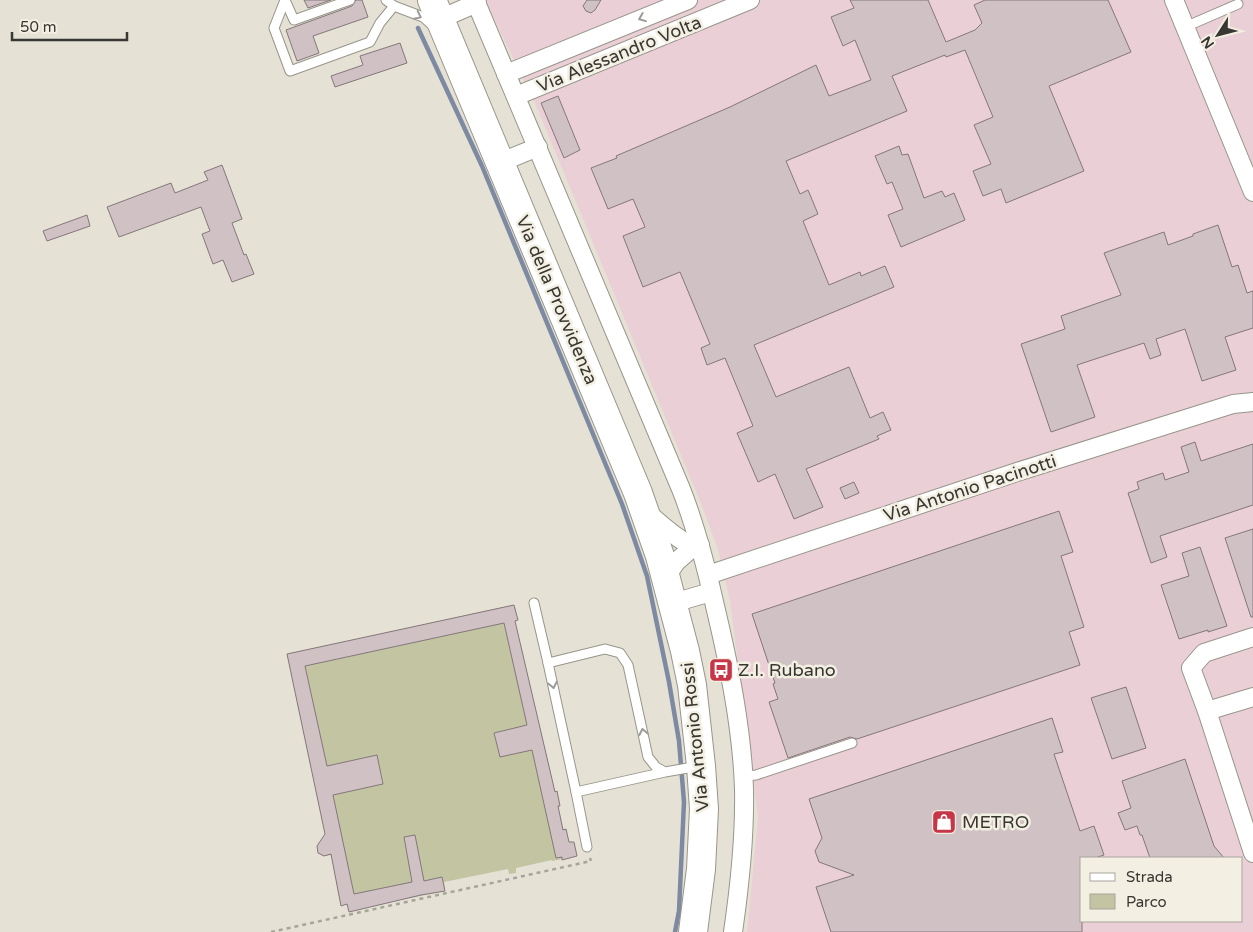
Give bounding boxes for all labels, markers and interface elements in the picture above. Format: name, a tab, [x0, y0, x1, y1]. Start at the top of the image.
one-way arrow	[413, 9, 422, 19]
scale bar	[12, 10, 128, 42]
north arrow	[1193, 10, 1243, 60]
street label: Via Alessandro Volta	[534, 11, 704, 97]
one-way arrow	[639, 13, 647, 23]
text: 50 m	[20, 18, 57, 36]
text: N	[1198, 33, 1218, 52]
street label: Via della Provvidenza	[511, 212, 603, 388]
street label: Via Antonio Pacinotti	[881, 450, 1059, 526]
bus stop icon: Z.I. Rubano	[708, 657, 734, 683]
place label: Z.I. Rubano	[738, 659, 836, 681]
street label: Via Antonio Rossi	[676, 661, 714, 813]
one-way arrow	[547, 681, 558, 690]
one-way arrow	[638, 728, 649, 736]
shop icon: METRO	[931, 809, 957, 835]
place label: METRO	[962, 811, 1029, 833]
legend	[1080, 857, 1243, 922]
text: Strada	[1126, 868, 1173, 886]
text: Parco	[1126, 893, 1167, 911]

